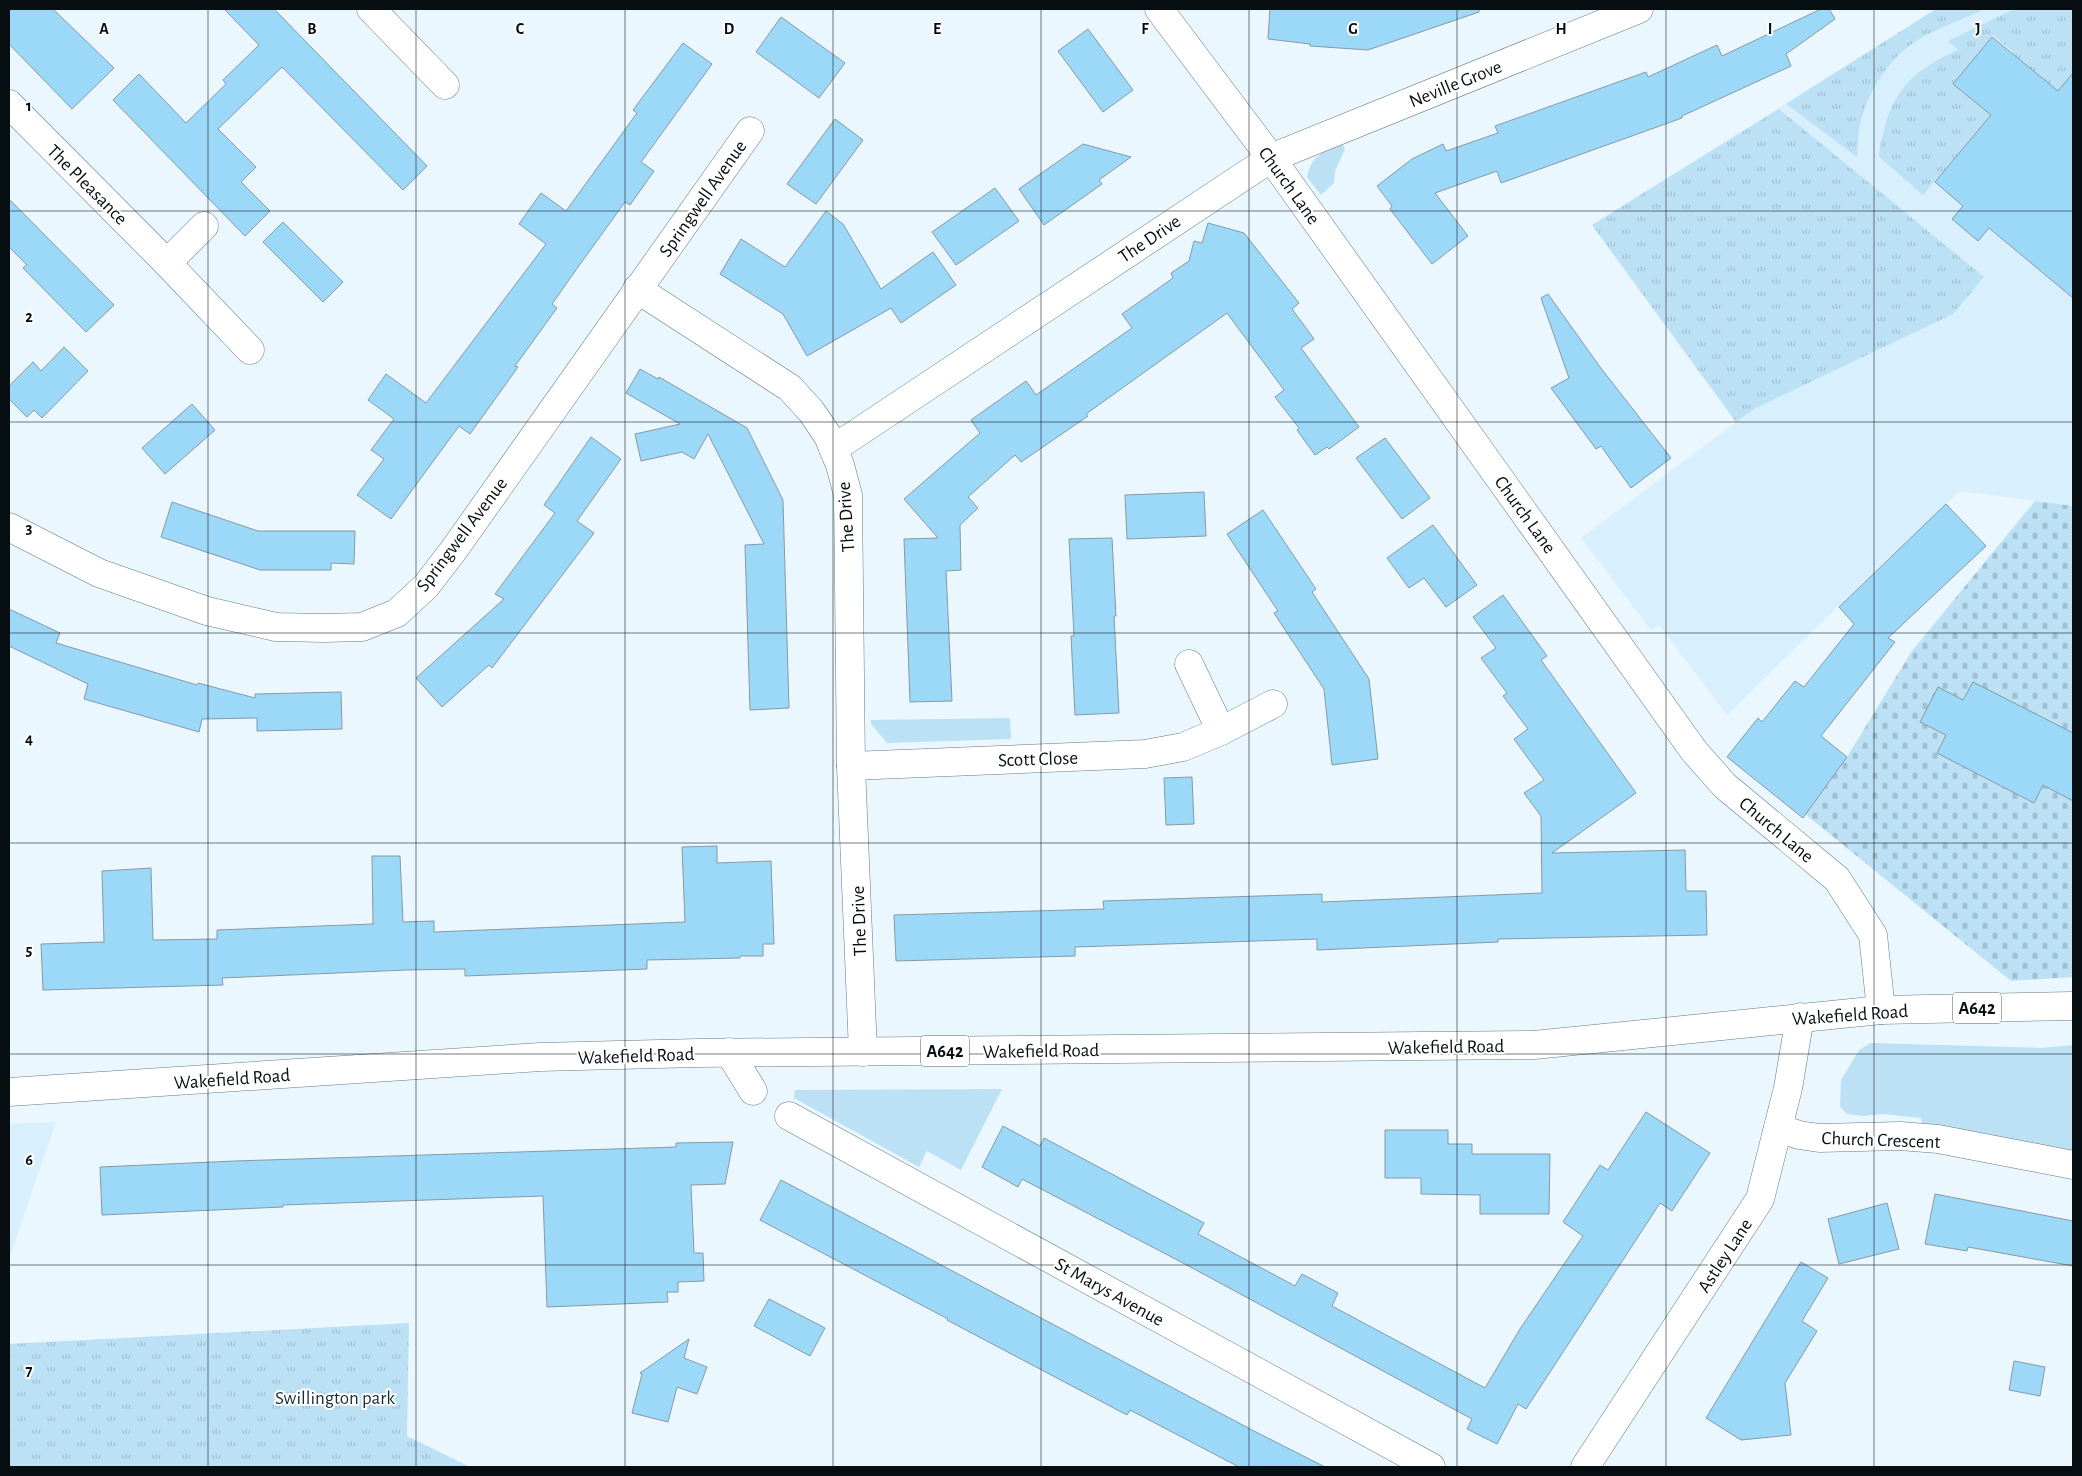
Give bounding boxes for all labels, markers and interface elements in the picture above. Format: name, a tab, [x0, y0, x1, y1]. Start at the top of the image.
text: A	[99, 21, 109, 37]
text: B	[307, 21, 317, 37]
text: C	[516, 21, 525, 37]
text: D	[724, 21, 735, 37]
text: E	[933, 21, 941, 37]
text: F	[1141, 21, 1149, 37]
text: G	[1348, 21, 1358, 37]
text: H	[1555, 21, 1567, 37]
text: I	[1768, 21, 1772, 37]
text: J	[1975, 21, 1981, 37]
street label: Neville Grove	[1407, 57, 1505, 112]
text: 1	[26, 98, 32, 114]
street label: Springwell Avenue	[656, 137, 750, 261]
street label: The Pleasance	[43, 141, 131, 229]
street label: Church Lane	[1254, 144, 1323, 228]
street label: The Drive	[1115, 212, 1184, 267]
text: 2	[25, 309, 33, 325]
street label: Church Lane	[1490, 473, 1559, 557]
street label: Springwell Avenue	[413, 474, 511, 596]
street label: The Drive	[835, 481, 858, 553]
text: 3	[26, 520, 33, 536]
text: 4	[25, 731, 33, 747]
street label: Scott Close	[998, 749, 1078, 770]
street label: Church Lane	[1735, 794, 1817, 867]
street label: The Drive	[849, 885, 870, 956]
text: 5	[26, 942, 33, 958]
road number: A642	[1953, 992, 2001, 1024]
street label: Wakefield Road	[1791, 1002, 1909, 1029]
road number: A642	[921, 1036, 969, 1066]
street label: Wakefield Road	[1388, 1037, 1505, 1058]
street label: Wakefield Road	[983, 1041, 1100, 1062]
street label: Wakefield Road	[577, 1045, 695, 1068]
street label: Wakefield Road	[173, 1066, 291, 1093]
street label: Church Crescent	[1821, 1129, 1941, 1152]
text: 6	[25, 1152, 33, 1168]
street label: Astley Lane	[1694, 1215, 1756, 1296]
street label: St Marys Avenue	[1051, 1255, 1167, 1330]
text: 7	[26, 1363, 33, 1379]
park label: Swillington park	[275, 1389, 395, 1408]

